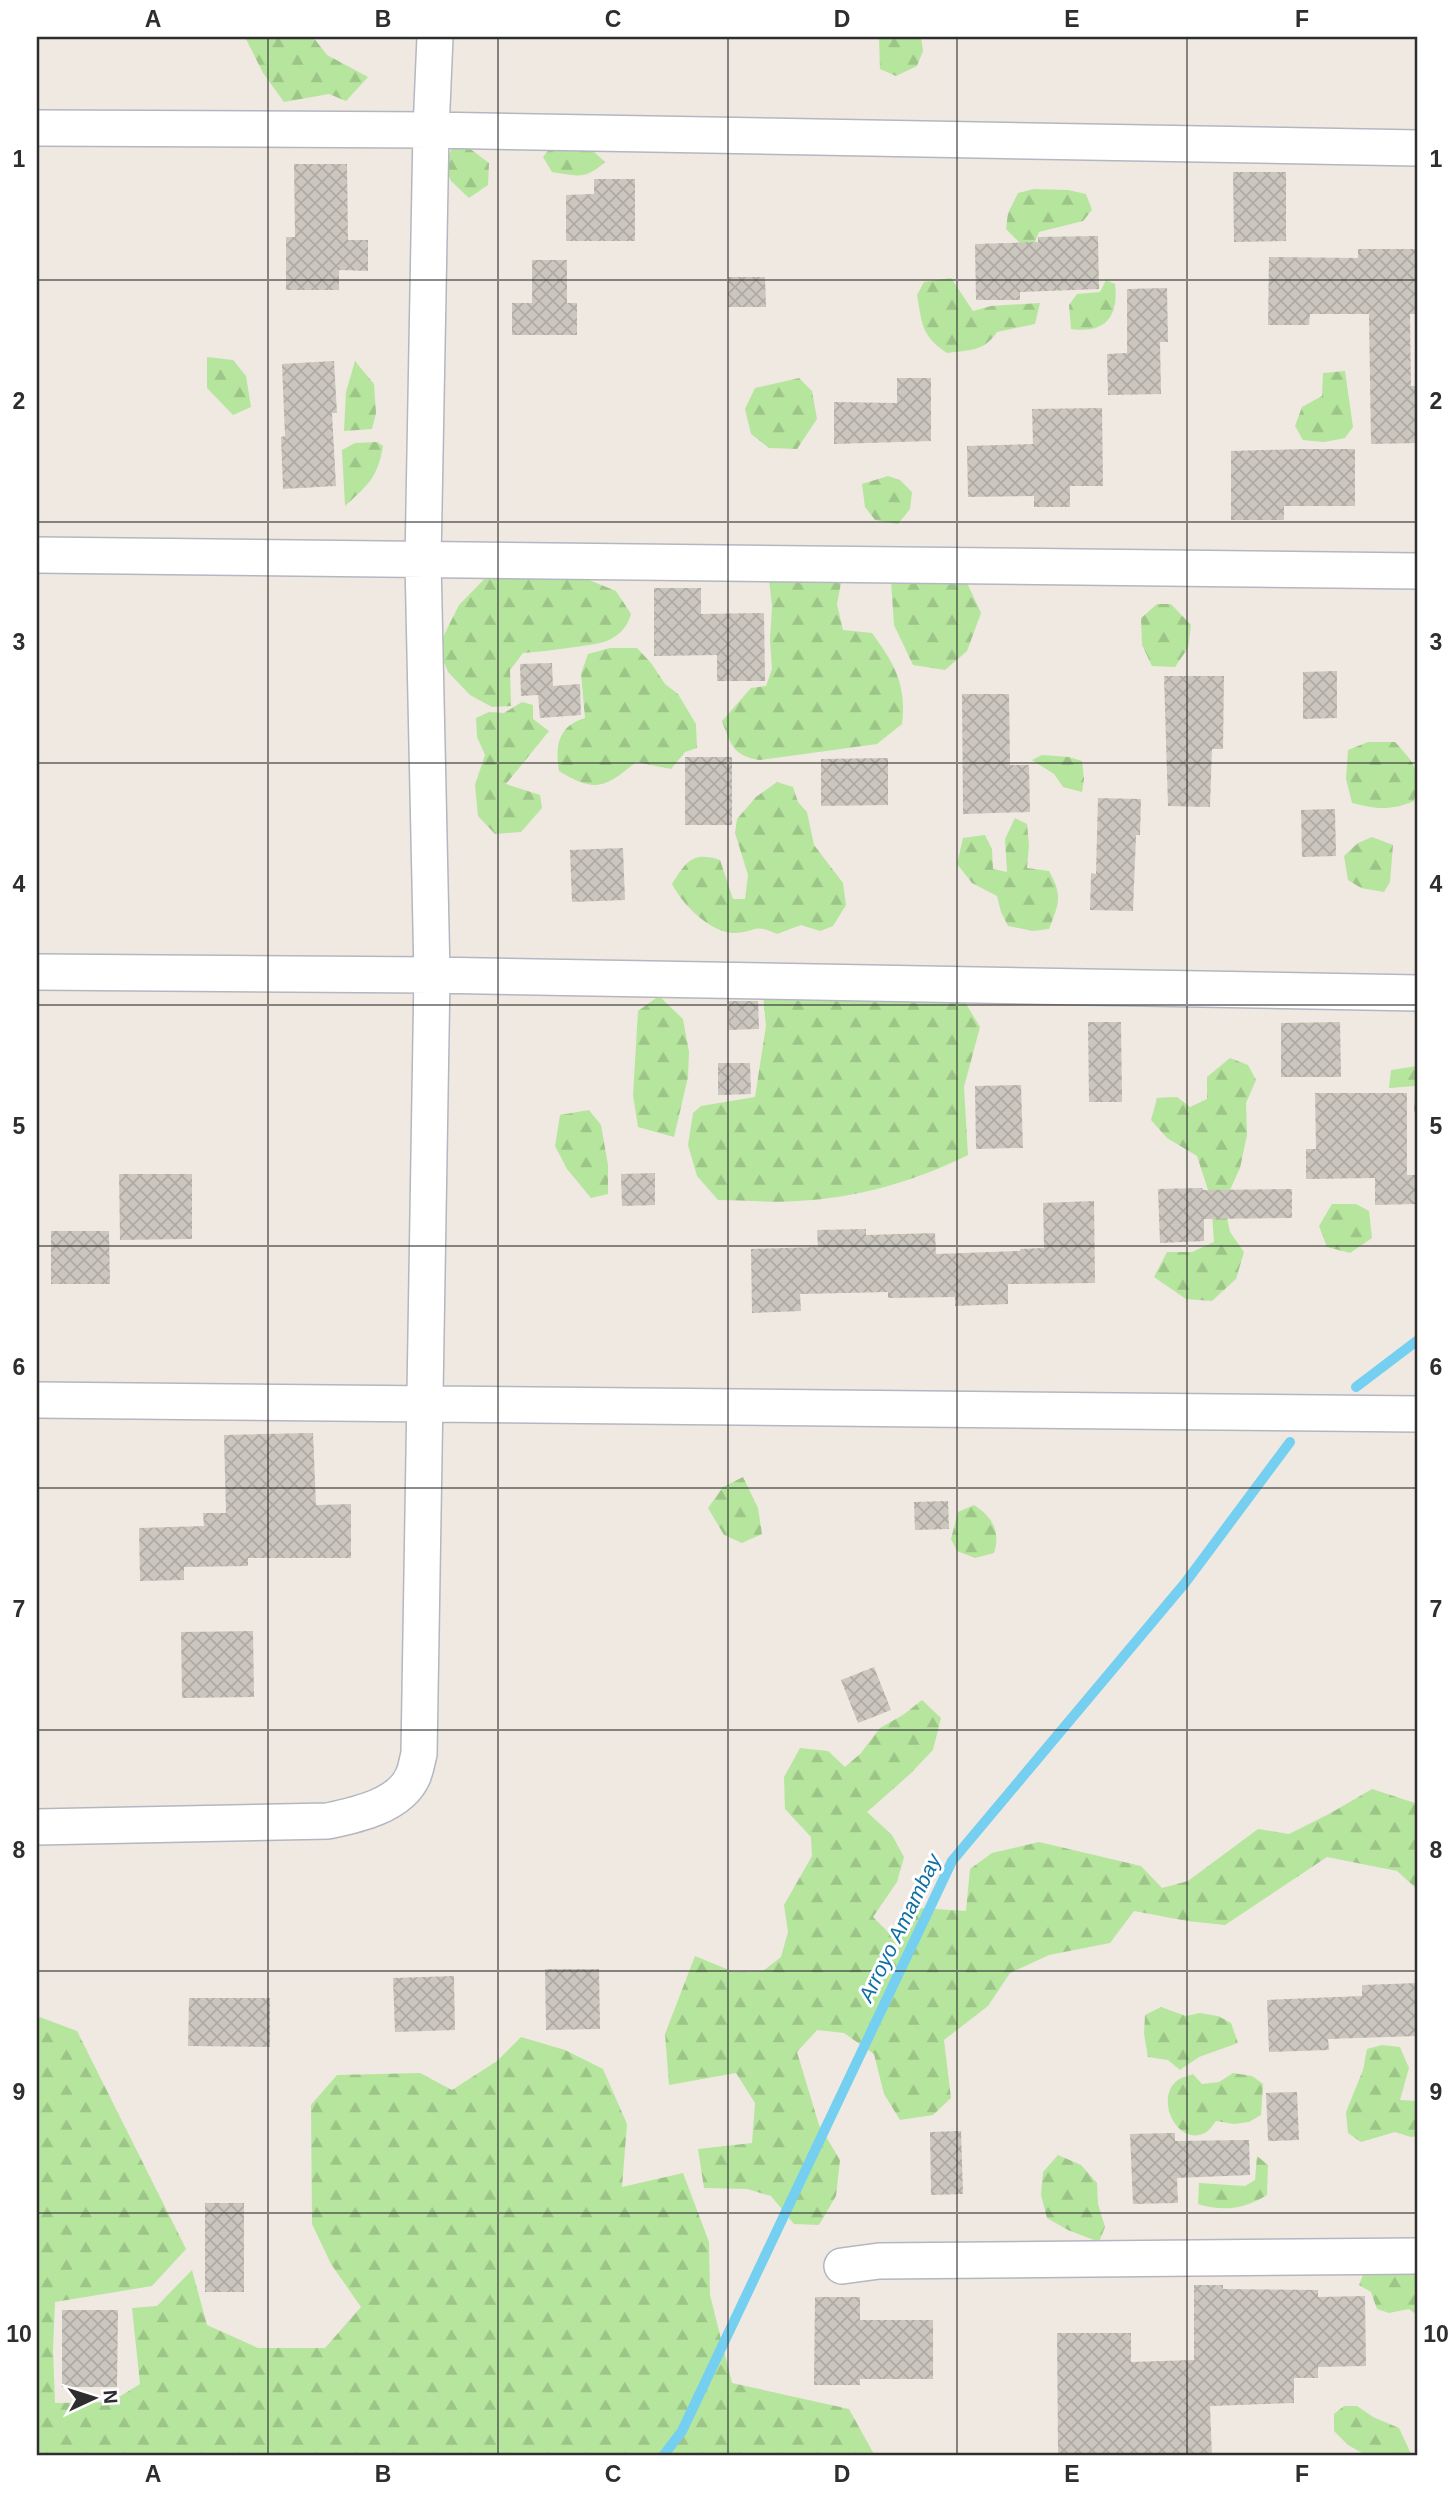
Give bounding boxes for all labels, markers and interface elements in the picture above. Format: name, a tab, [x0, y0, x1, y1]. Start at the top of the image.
text: A	[145, 6, 161, 32]
text: B	[375, 6, 391, 32]
text: C	[605, 6, 621, 32]
text: D	[834, 6, 850, 32]
text: E	[1064, 6, 1080, 32]
text: F	[1295, 6, 1309, 32]
text: 1	[13, 146, 26, 172]
text: 1	[1430, 146, 1443, 172]
text: 2	[13, 388, 25, 414]
text: 2	[1430, 388, 1442, 414]
text: 3	[13, 629, 25, 655]
text: 3	[1430, 629, 1442, 655]
text: 4	[13, 871, 26, 897]
text: 4	[1430, 871, 1443, 897]
text: 5	[13, 1113, 26, 1139]
text: 5	[1430, 1113, 1443, 1139]
text: 6	[13, 1354, 25, 1380]
text: 6	[1430, 1354, 1442, 1380]
text: 7	[13, 1596, 25, 1622]
text: 7	[1430, 1596, 1442, 1622]
text: 8	[13, 1837, 26, 1863]
text: 8	[1430, 1837, 1443, 1863]
water label: Arroyo Amambay	[853, 1849, 946, 2007]
text: 9	[13, 2079, 25, 2105]
text: 9	[1430, 2079, 1442, 2105]
text: 10	[6, 2321, 32, 2347]
text: 10	[1423, 2321, 1449, 2347]
north arrow	[60, 2364, 130, 2434]
text: N	[100, 2389, 121, 2404]
text: A	[145, 2461, 161, 2487]
text: B	[375, 2461, 391, 2487]
text: C	[605, 2461, 621, 2487]
text: D	[834, 2461, 850, 2487]
text: E	[1064, 2461, 1080, 2487]
text: F	[1295, 2461, 1309, 2487]

